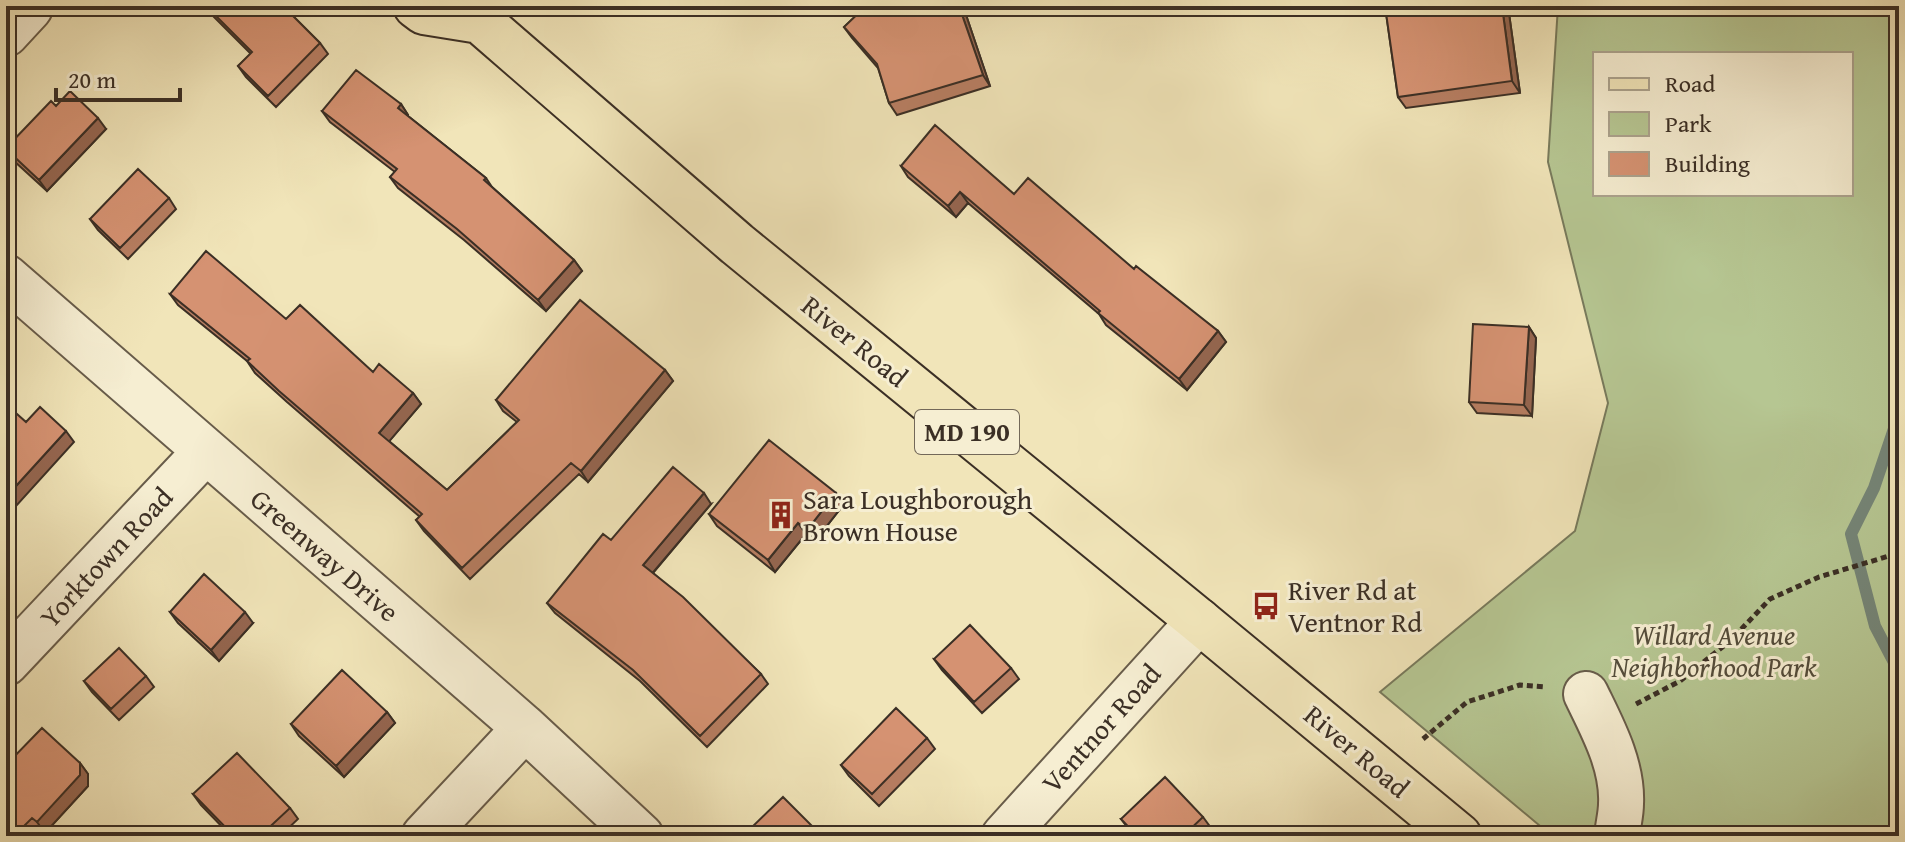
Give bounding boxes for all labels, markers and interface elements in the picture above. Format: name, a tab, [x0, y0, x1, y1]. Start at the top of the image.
scale bar	[56, 52, 180, 102]
legend	[1593, 52, 1853, 196]
text: 20 m	[68, 62, 116, 97]
text: Road	[1665, 66, 1715, 101]
text: Park	[1665, 106, 1712, 141]
text: Building	[1665, 146, 1750, 181]
street label: River Road	[793, 285, 917, 396]
road number: MD 190	[915, 410, 1019, 454]
street label: Yorktown Road	[29, 477, 182, 636]
street label: Greenway Drive	[242, 478, 409, 631]
place label: Sara Loughborough Brown House	[803, 478, 1033, 551]
building icon: Sara Loughborough Brown House	[766, 500, 796, 530]
place label: River Rd at Ventnor Rd	[1288, 569, 1422, 642]
bus stop icon: River Rd at Ventnor Rd	[1251, 591, 1281, 621]
park label: Willard Avenue Neighborhood Park	[1610, 614, 1817, 687]
street label: Ventnor Road	[1031, 654, 1170, 801]
street label: River Road	[1296, 694, 1419, 807]

